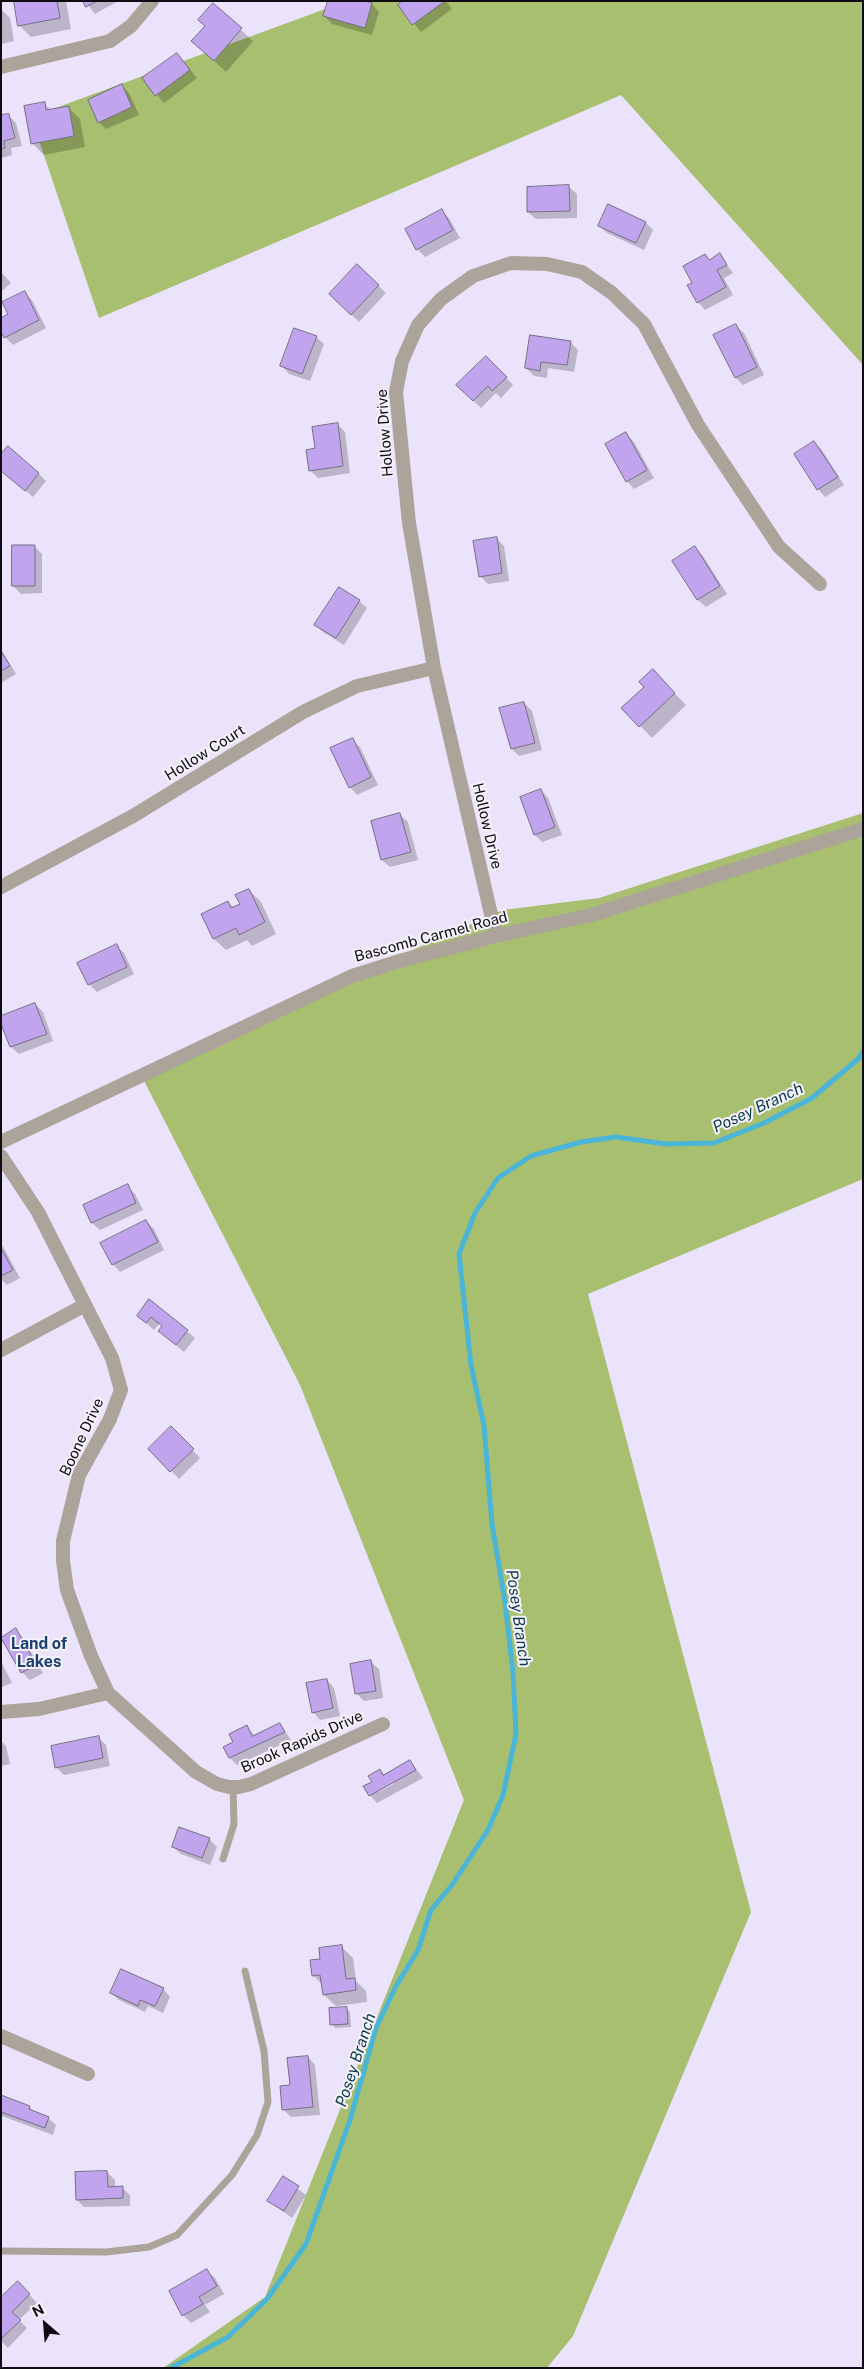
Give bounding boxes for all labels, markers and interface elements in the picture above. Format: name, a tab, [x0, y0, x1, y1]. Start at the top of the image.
street label: Hollow Drive	[373, 388, 397, 478]
street label: Hollow Court	[162, 721, 248, 785]
street label: Hollow Drive	[468, 781, 506, 871]
street label: Bascomb Carmel Road	[353, 908, 509, 966]
water label: Posey Branch	[710, 1079, 806, 1137]
street label: Boone Drive	[56, 1395, 108, 1479]
water label: Posey Branch	[502, 1568, 534, 1668]
district label: Land of Lakes	[11, 1634, 67, 1672]
street label: Brook Rapids Drive	[238, 1707, 366, 1777]
water label: Posey Branch	[332, 2011, 380, 2109]
north arrow	[20, 2299, 70, 2349]
text: N	[30, 2301, 47, 2320]

